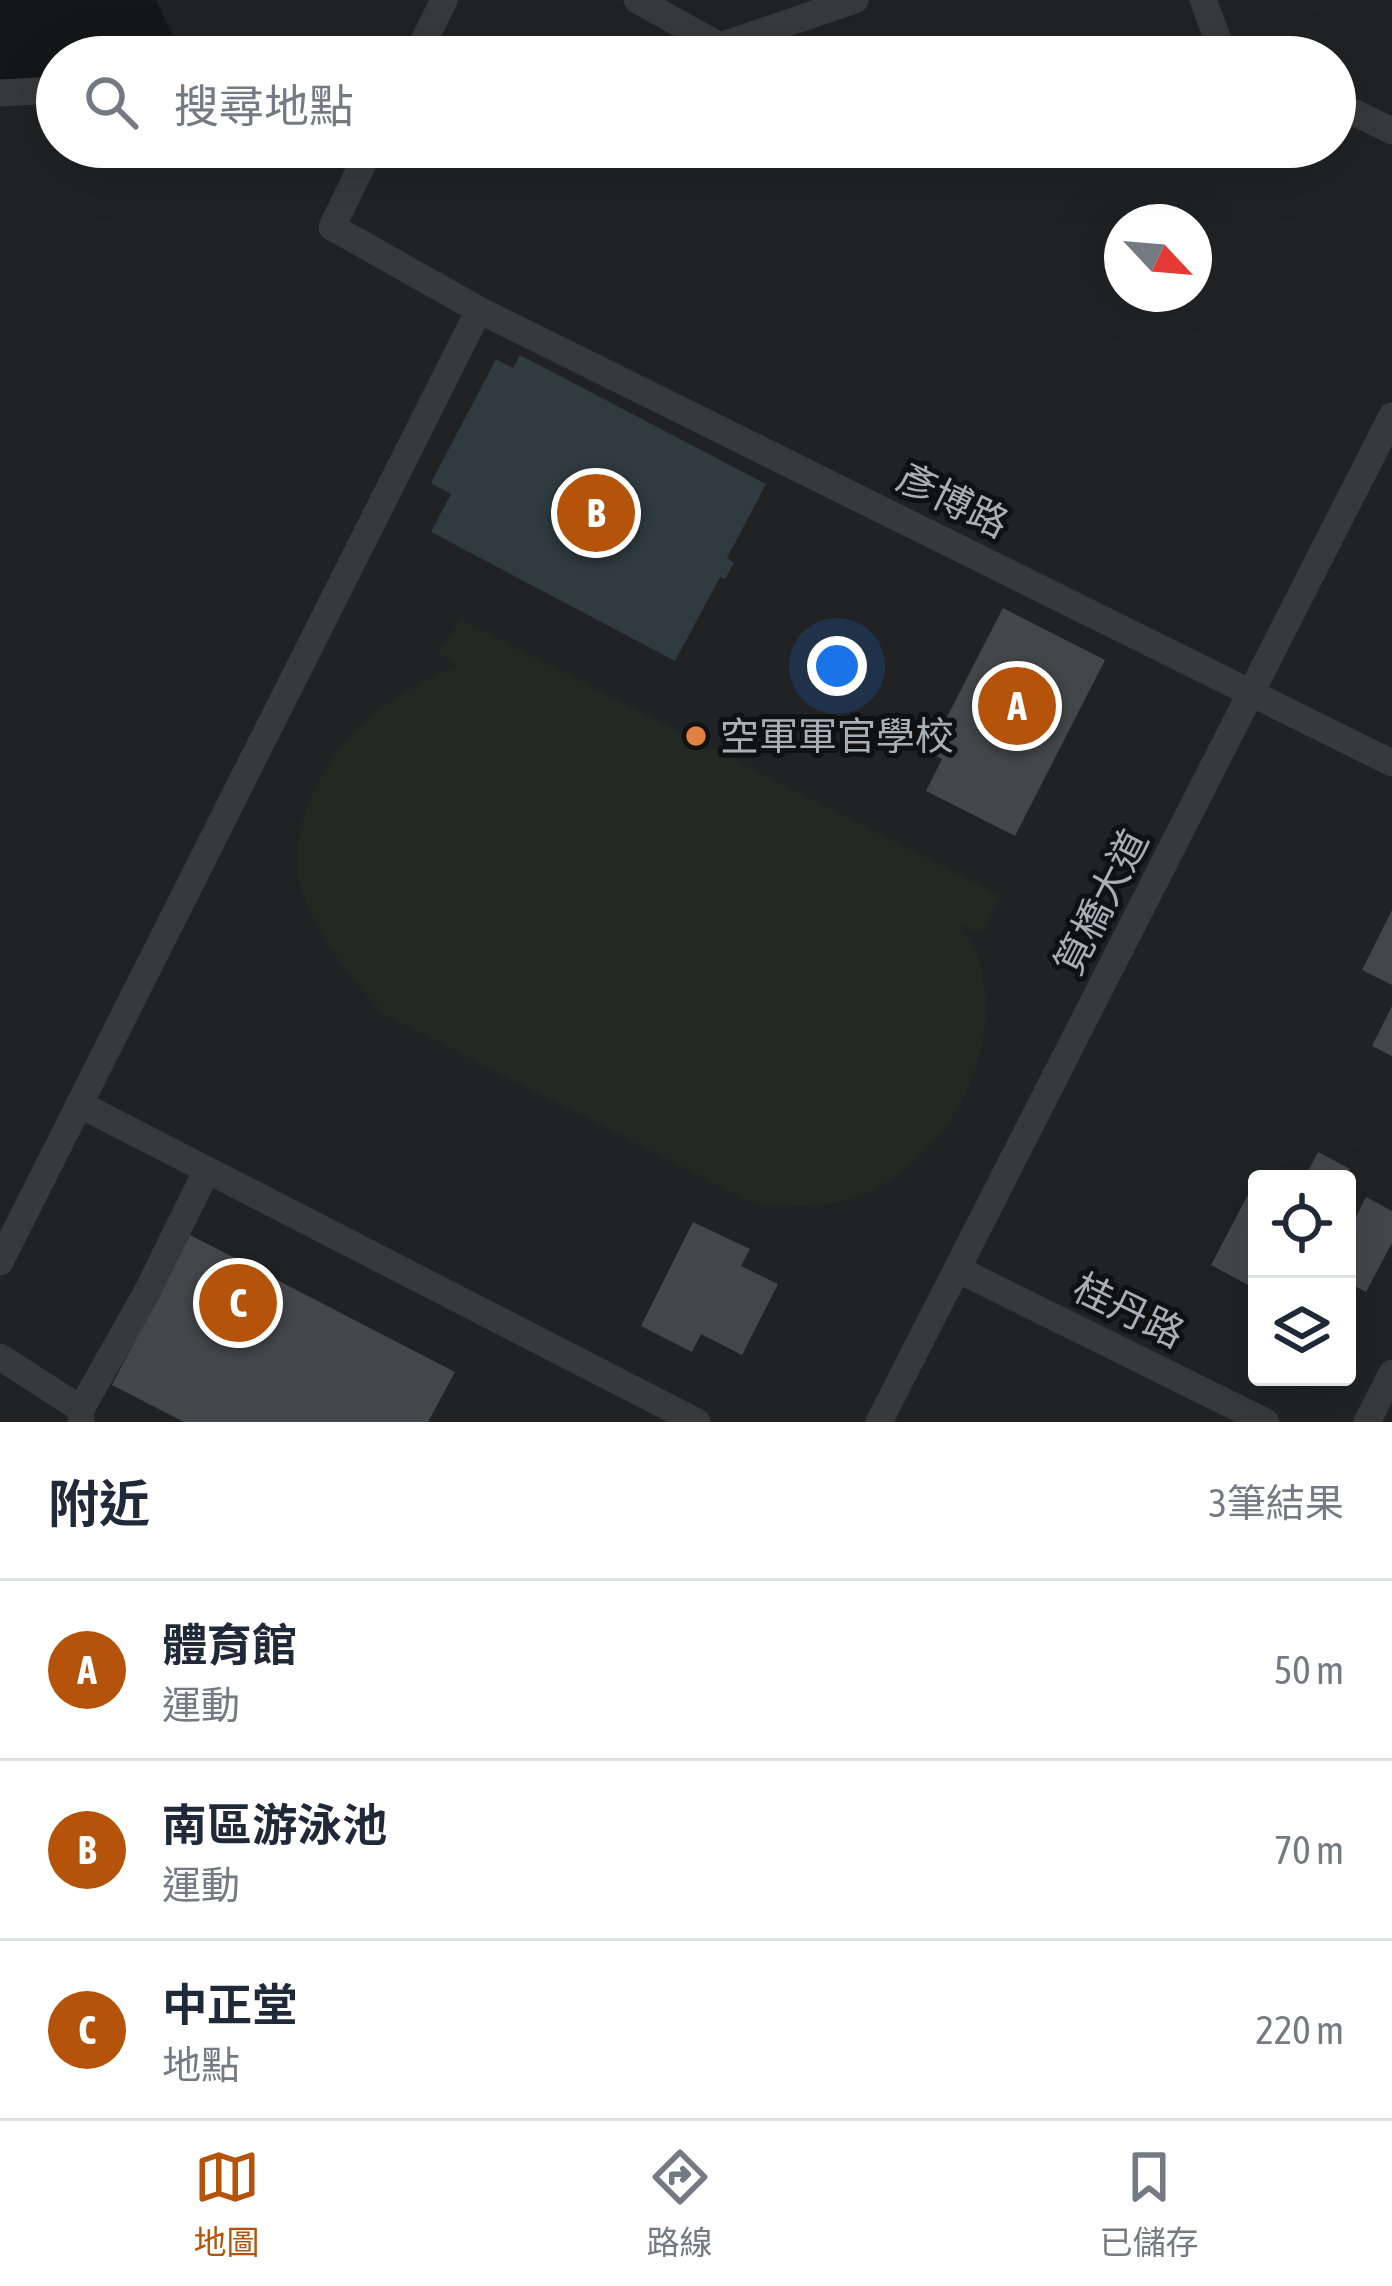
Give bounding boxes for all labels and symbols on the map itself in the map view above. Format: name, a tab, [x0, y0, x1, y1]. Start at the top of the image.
north arrow	[1104, 204, 1212, 312]
street label: 彥博路	[891, 455, 1015, 545]
pin: B	[557, 468, 635, 558]
your location	[807, 636, 867, 696]
pin: A	[978, 661, 1056, 751]
place label: 空軍軍官學校	[720, 714, 954, 758]
marker: 空軍軍官學校	[683, 723, 709, 749]
street label: 筧橋大道	[1046, 823, 1156, 981]
pin: C	[199, 1258, 277, 1348]
street label: 桂丹路	[1067, 1265, 1191, 1355]

